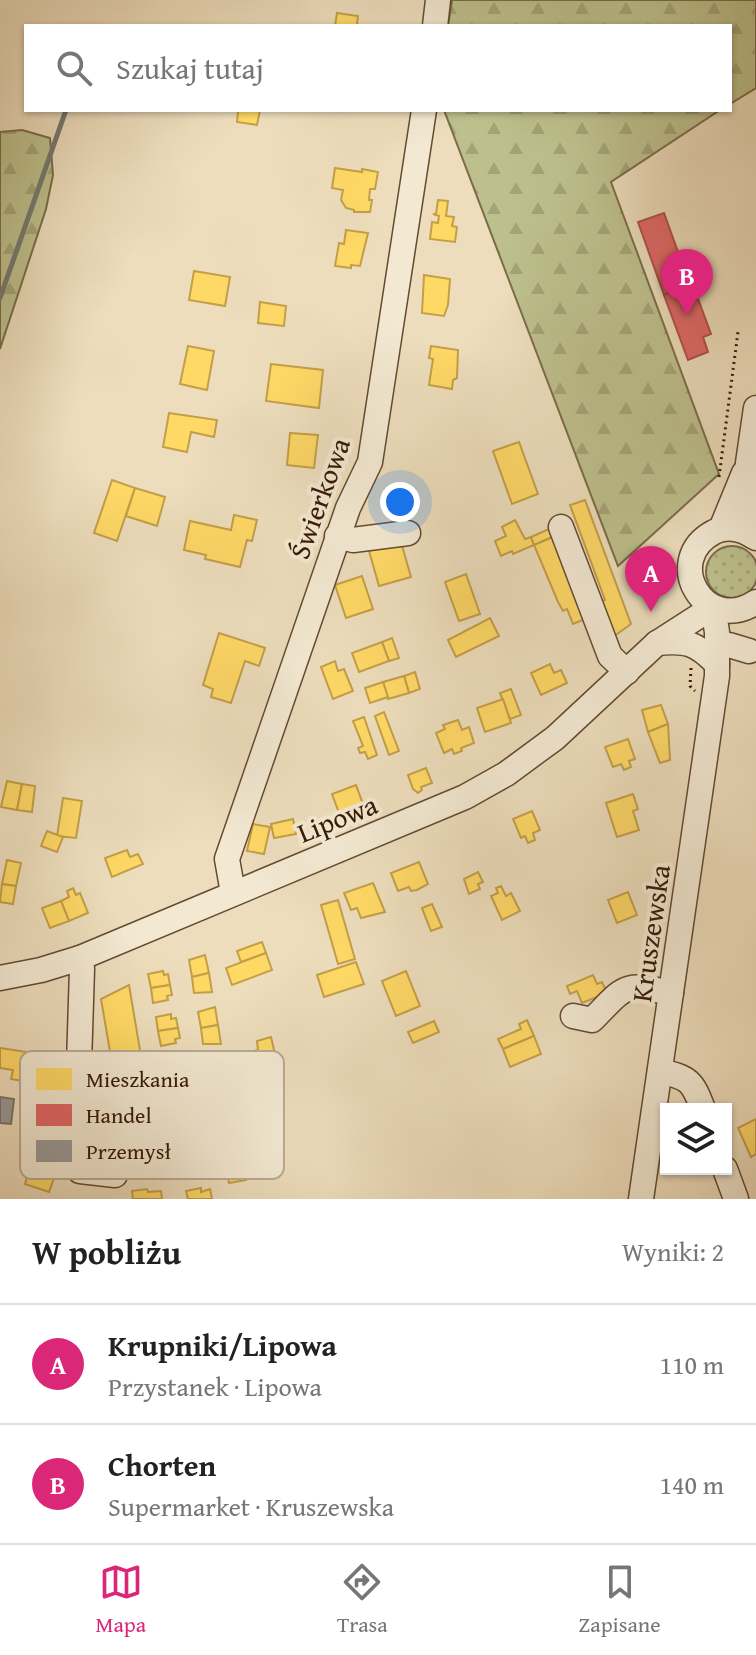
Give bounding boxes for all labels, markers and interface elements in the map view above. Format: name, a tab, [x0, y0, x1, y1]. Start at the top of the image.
search box	[24, 24, 732, 112]
icon: search	[52, 46, 96, 90]
text: Szukaj tutaj	[116, 46, 264, 90]
pin: B	[661, 249, 713, 315]
street label: Świerkowa	[278, 431, 360, 564]
your location	[380, 482, 420, 522]
pin: A	[625, 546, 677, 612]
street label: Lipowa	[291, 783, 384, 853]
street label: Kruszewska	[620, 861, 680, 1004]
legend	[20, 1051, 284, 1179]
text: Mieszkania	[86, 1063, 190, 1095]
text: Handel	[86, 1099, 152, 1131]
map controls	[660, 1103, 732, 1175]
button: layers	[660, 1103, 732, 1175]
text: Przemysł	[86, 1135, 172, 1167]
text: W pobliżu	[32, 1227, 181, 1276]
text: Wyniki: 2	[622, 1232, 724, 1271]
text: Krupniki/Lipowa	[108, 1323, 337, 1367]
text: A	[50, 1345, 66, 1384]
text: 110 m	[659, 1345, 724, 1384]
text: Przystanek · Lipowa	[108, 1367, 322, 1406]
text: Chorten	[108, 1443, 216, 1487]
text: B	[50, 1465, 66, 1504]
text: 140 m	[659, 1465, 724, 1504]
text: Supermarket · Kruszewska	[108, 1487, 394, 1526]
tab: Mapa	[95, 1560, 146, 1640]
tab: Trasa	[337, 1560, 388, 1640]
tab: Zapisane	[579, 1560, 661, 1640]

